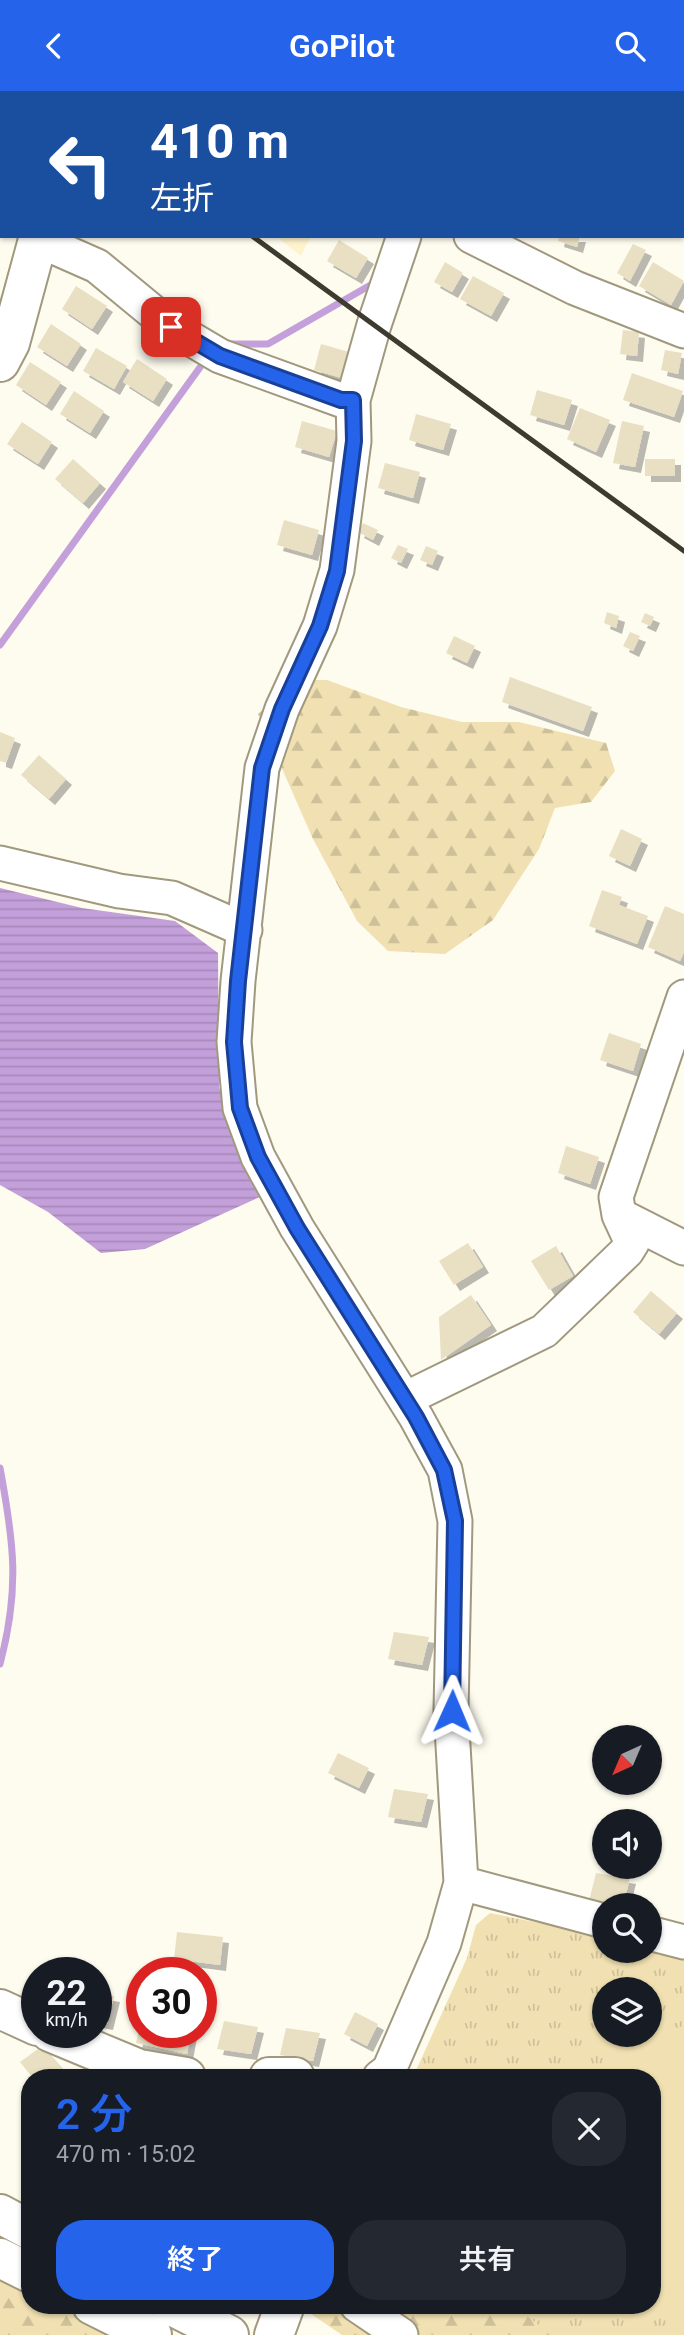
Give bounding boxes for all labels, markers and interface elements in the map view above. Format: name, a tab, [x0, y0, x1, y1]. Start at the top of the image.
icon: back	[35, 27, 73, 65]
text: GoPilot	[289, 27, 395, 65]
icon: search	[611, 27, 649, 65]
text: 410 m	[150, 113, 289, 170]
icon: left	[35, 119, 126, 210]
text: 左折	[150, 179, 214, 217]
pin	[141, 297, 201, 357]
icon: arrive	[152, 308, 190, 346]
position arrow	[415, 1674, 489, 1748]
north arrow	[592, 1725, 662, 1795]
map controls	[592, 1725, 662, 2047]
button: sound	[592, 1809, 662, 1879]
button: search	[592, 1893, 662, 1963]
speed limit sign: 30	[126, 1957, 217, 2048]
text: 22	[46, 1973, 87, 2014]
button: layers	[592, 1977, 662, 2047]
text: km/h	[45, 2009, 88, 2030]
text: 2 分	[56, 2090, 132, 2139]
button: close	[552, 2092, 626, 2166]
text: 470 m · 15:02	[56, 2141, 195, 2168]
button: 終了	[56, 2220, 334, 2300]
button: 共有	[348, 2220, 626, 2300]

